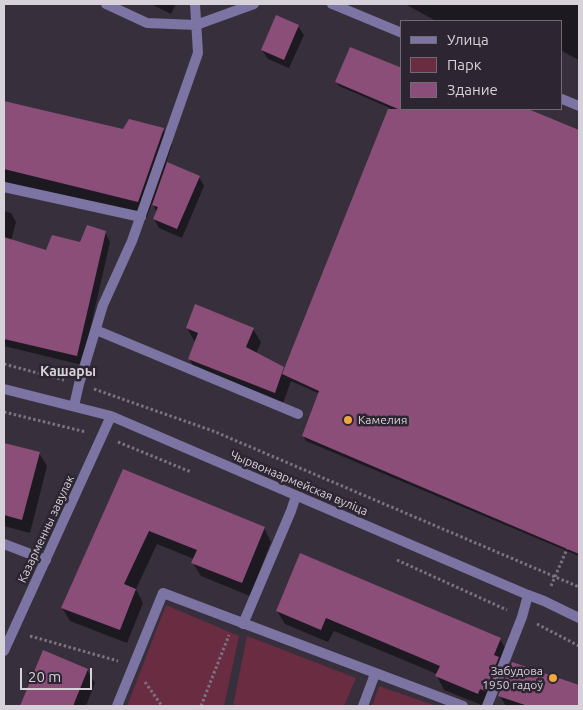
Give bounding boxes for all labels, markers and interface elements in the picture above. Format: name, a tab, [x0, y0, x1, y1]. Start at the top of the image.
legend	[400, 20, 563, 110]
text: Улица	[447, 31, 489, 48]
text: Парк	[447, 56, 482, 73]
text: Здание	[447, 81, 498, 98]
district label: Кашары	[40, 363, 96, 379]
place label: Камелия	[358, 413, 407, 427]
marker: Камелия	[342, 414, 354, 426]
street label: Чырвонаармейская вуліца	[228, 447, 370, 519]
street label: Казарменны завулак	[15, 473, 77, 585]
scale bar	[22, 658, 95, 690]
place label: Забудова 1950 гадоў	[482, 664, 543, 692]
text: 20 m	[28, 668, 61, 685]
marker: Забудова 1950 гадоў	[547, 672, 559, 684]

